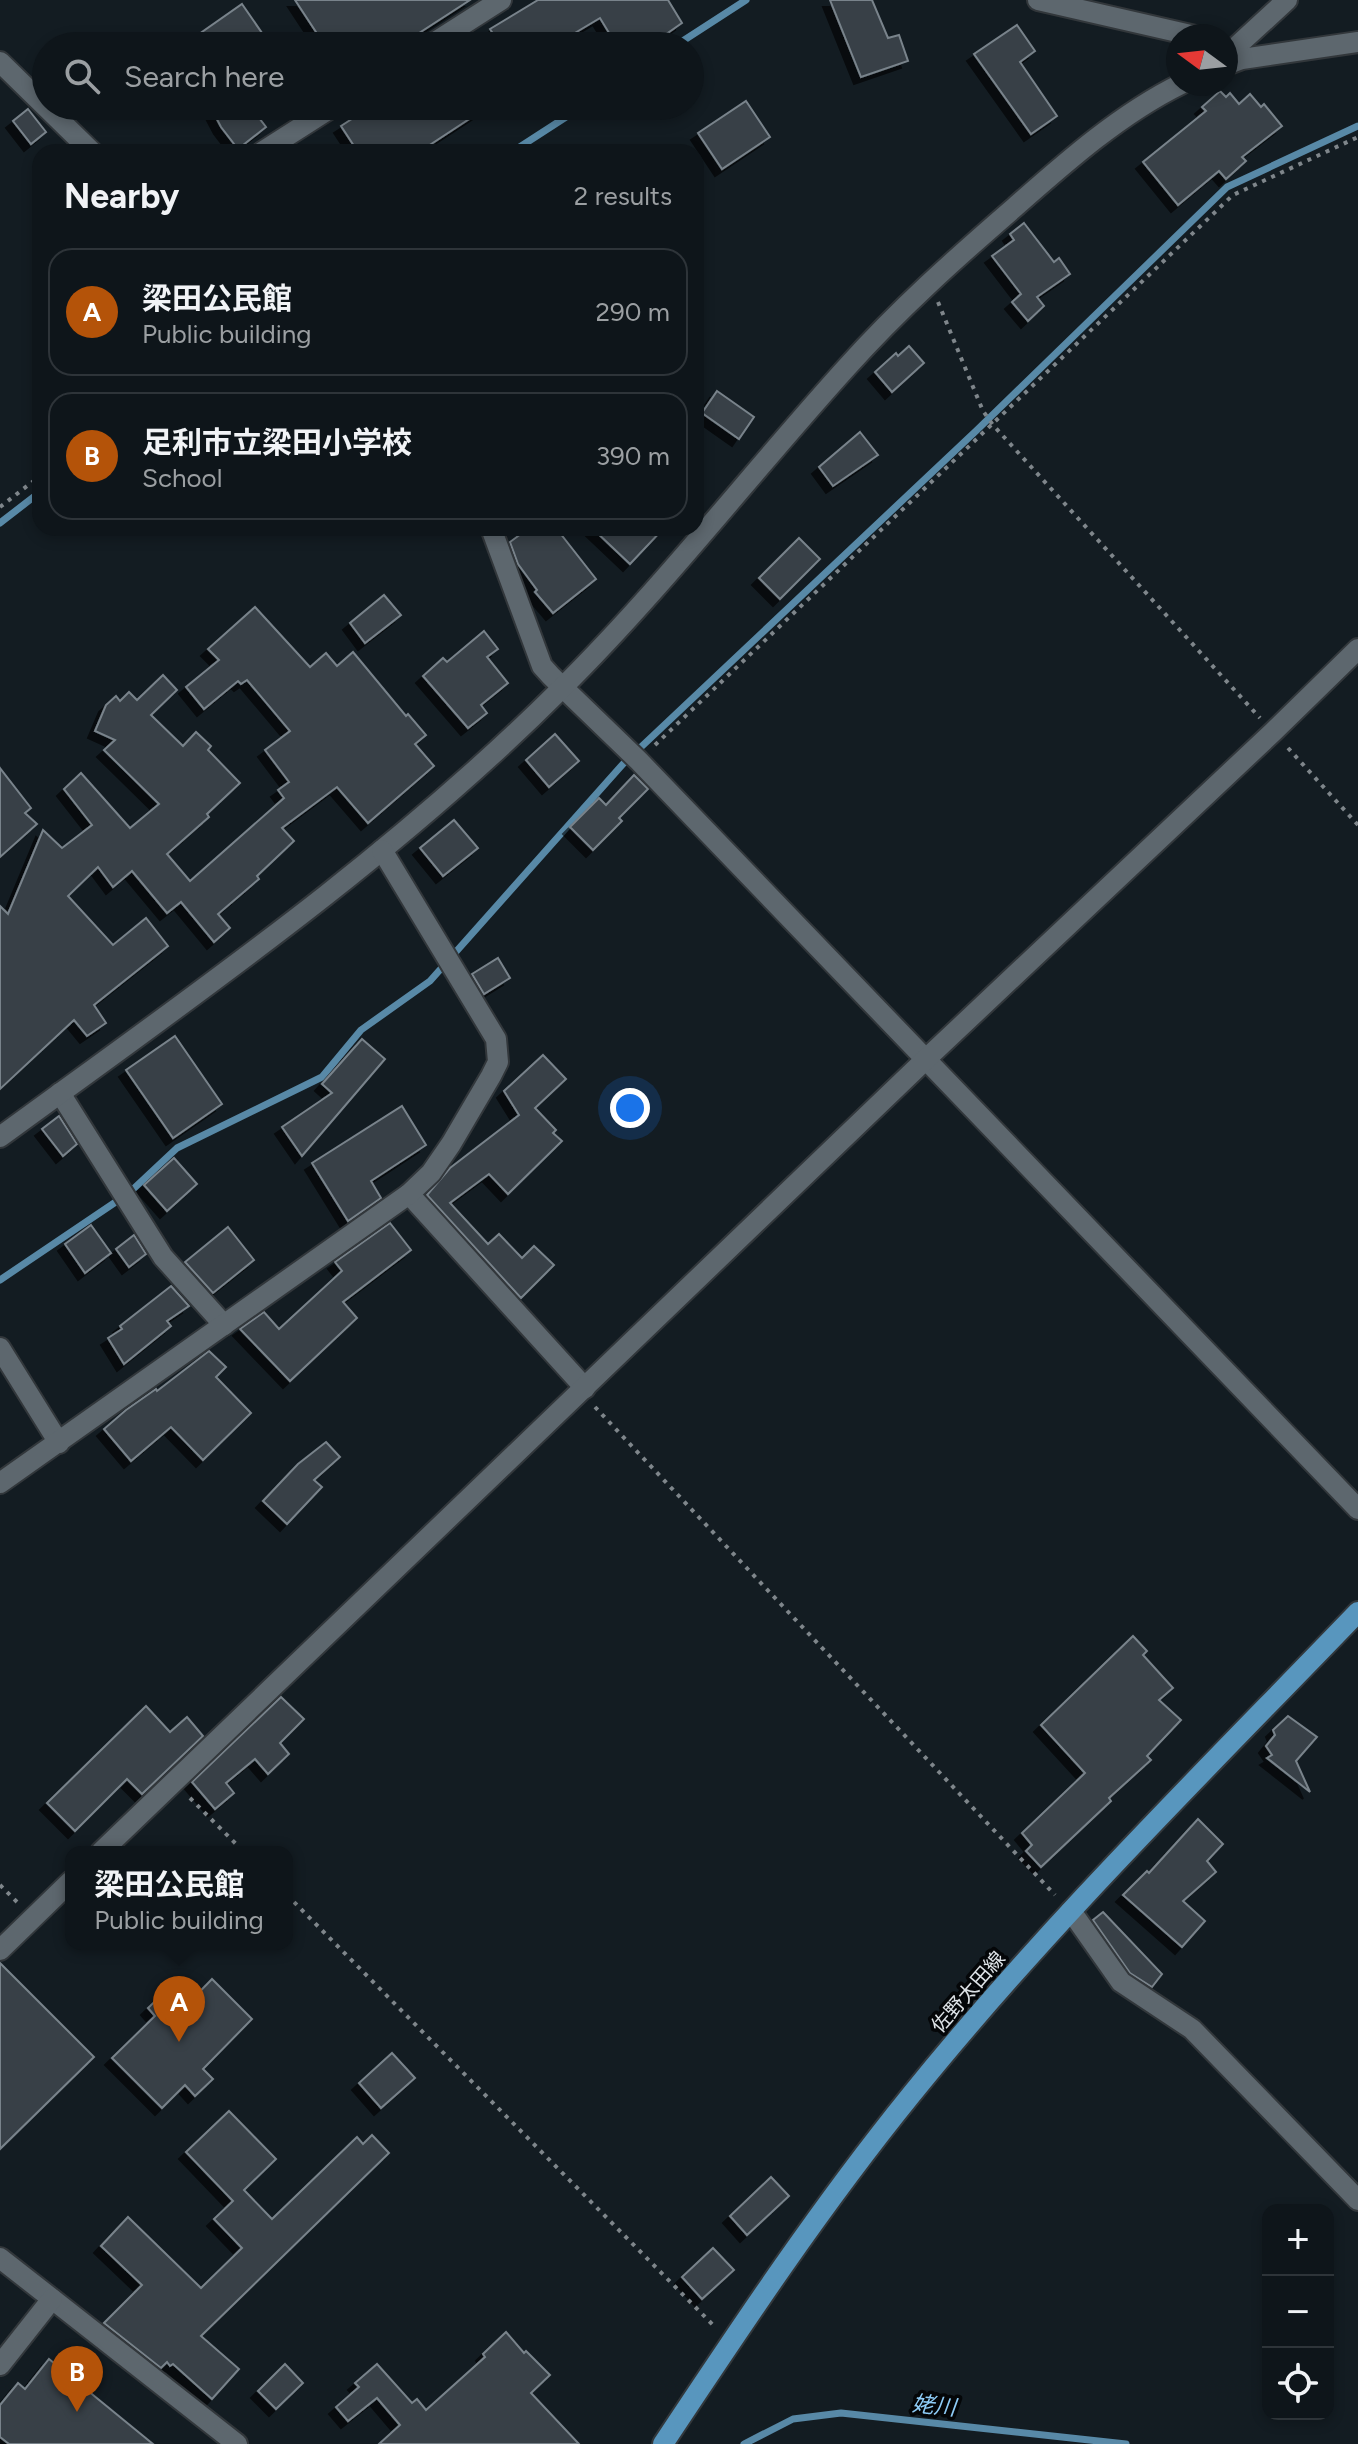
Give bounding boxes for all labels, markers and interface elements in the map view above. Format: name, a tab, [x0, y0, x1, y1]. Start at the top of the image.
north arrow	[1166, 24, 1238, 96]
search box	[32, 32, 704, 120]
icon: search	[60, 54, 104, 98]
text: Search here	[124, 58, 284, 95]
text: Nearby	[64, 176, 179, 217]
text: 2 results	[574, 180, 672, 212]
text: 梁田公民館	[142, 280, 292, 317]
text: A	[83, 296, 101, 328]
text: 290 m	[596, 296, 670, 328]
text: Public building	[142, 318, 311, 350]
text: 足利市立梁田小学校	[142, 424, 412, 461]
text: B	[84, 440, 100, 472]
text: 390 m	[596, 440, 670, 472]
text: School	[142, 462, 222, 494]
your location	[610, 1088, 650, 1128]
popup	[65, 1846, 293, 1950]
text: 梁田公民館	[94, 1866, 244, 1903]
text: Public building	[94, 1904, 264, 1936]
street label: 佐野太田線	[926, 1946, 1010, 2038]
pin: A	[153, 1976, 205, 2042]
map controls	[1262, 2204, 1334, 2420]
button: +	[1262, 2204, 1334, 2276]
button: −	[1262, 2276, 1334, 2348]
pin: B	[51, 2346, 103, 2412]
button: locate	[1262, 2348, 1334, 2420]
water label: 姥川	[911, 2390, 959, 2421]

